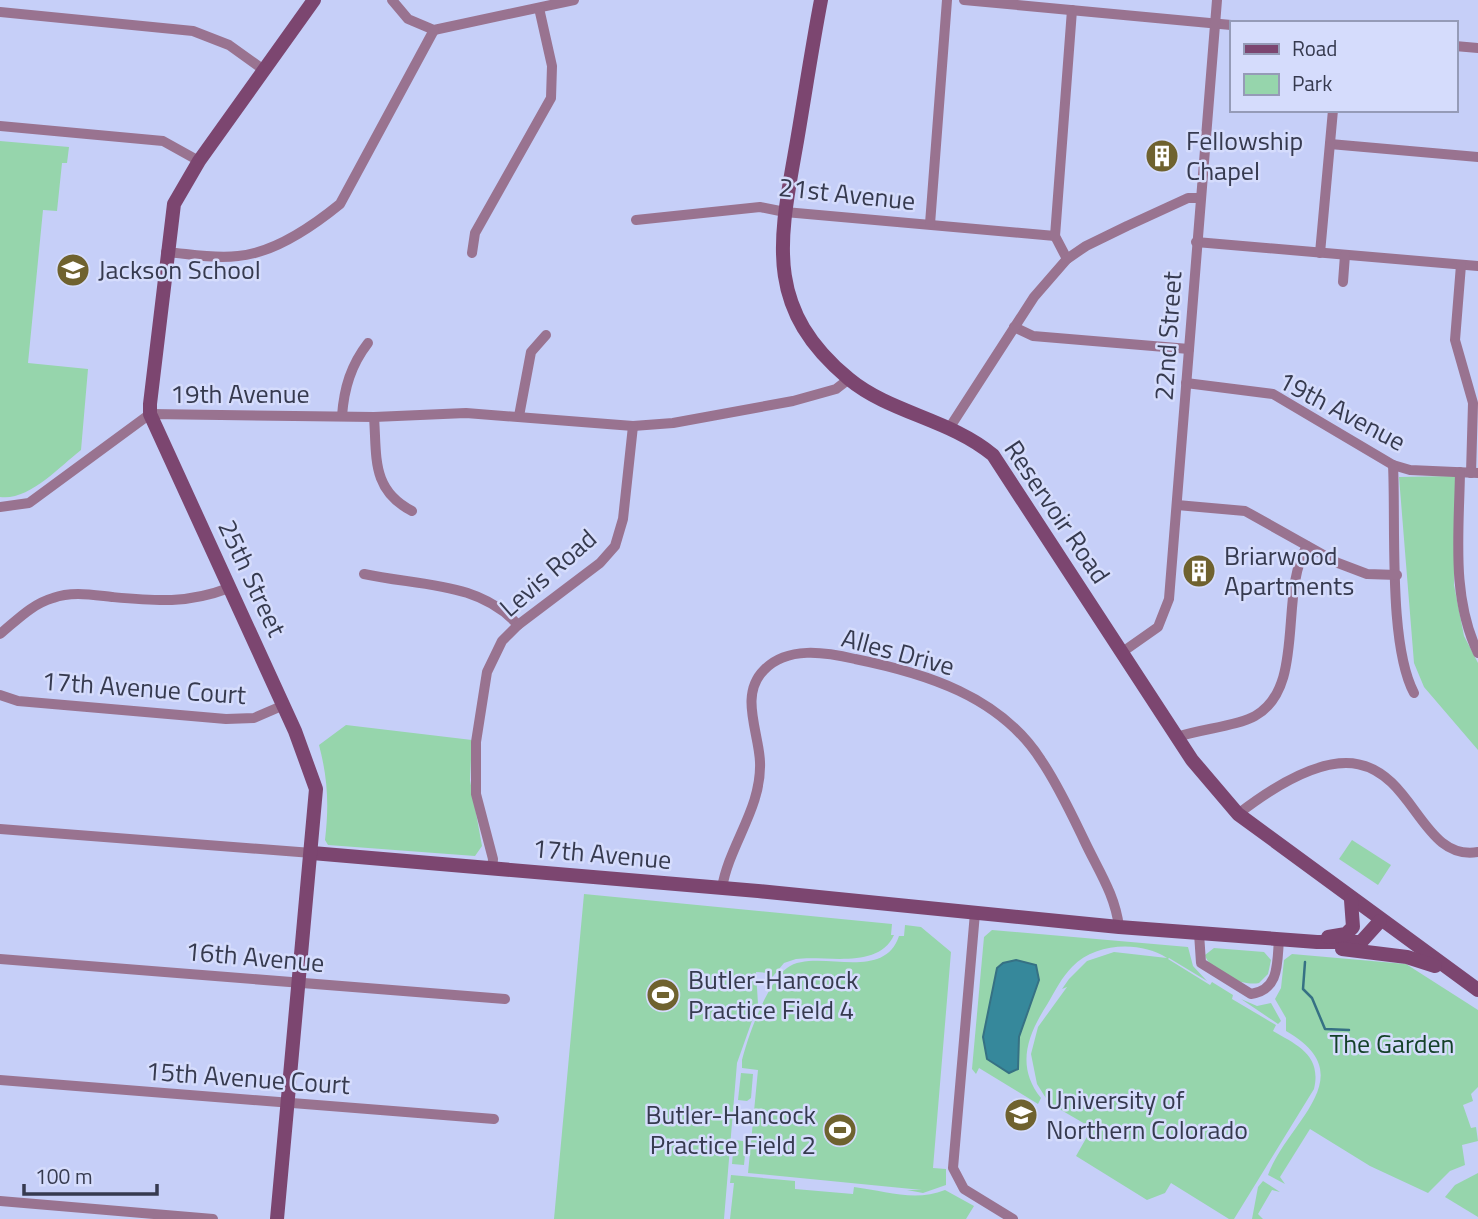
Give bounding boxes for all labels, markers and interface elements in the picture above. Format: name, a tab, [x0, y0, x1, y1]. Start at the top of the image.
legend	[1230, 21, 1457, 112]
text: Road	[1292, 32, 1337, 64]
text: Park	[1292, 67, 1332, 99]
place label: Fellowship Chapel	[1186, 121, 1303, 190]
building icon: Fellowship Chapel	[1143, 137, 1181, 175]
street label: 21st Avenue	[777, 167, 917, 220]
place label: Jackson School	[98, 250, 261, 289]
school or university icon: Jackson School	[54, 251, 92, 289]
street label: 22nd Street	[1144, 270, 1191, 402]
street label: 19th Avenue	[1272, 361, 1413, 460]
street label: 19th Avenue	[170, 374, 310, 413]
street label: Reservoir Road	[995, 432, 1120, 591]
street label: 25th Street	[208, 513, 297, 643]
street label: Levis Road	[491, 519, 605, 626]
place label: Briarwood Apartments	[1224, 536, 1354, 605]
building icon: Briarwood Apartments	[1180, 552, 1218, 590]
street label: Alles Drive	[837, 618, 959, 685]
street label: 17th Avenue Court	[41, 661, 247, 714]
street label: 17th Avenue	[531, 828, 673, 879]
street label: 16th Avenue	[184, 931, 326, 982]
place label: Butler-Hancock Practice Field 4	[688, 960, 859, 1029]
sports icon: Butler-Hancock Practice Field 4	[644, 976, 682, 1014]
park label: The Garden	[1329, 1024, 1455, 1063]
street label: 15th Avenue Court	[145, 1051, 351, 1104]
place label: University of Northern Colorado	[1046, 1080, 1248, 1149]
place label: Butler-Hancock Practice Field 2	[645, 1095, 816, 1164]
school or university icon: University of Northern Colorado	[1002, 1096, 1040, 1134]
sports icon: Butler-Hancock Practice Field 2	[821, 1111, 859, 1149]
scale bar	[24, 1152, 158, 1196]
text: 100 m	[35, 1160, 92, 1192]

